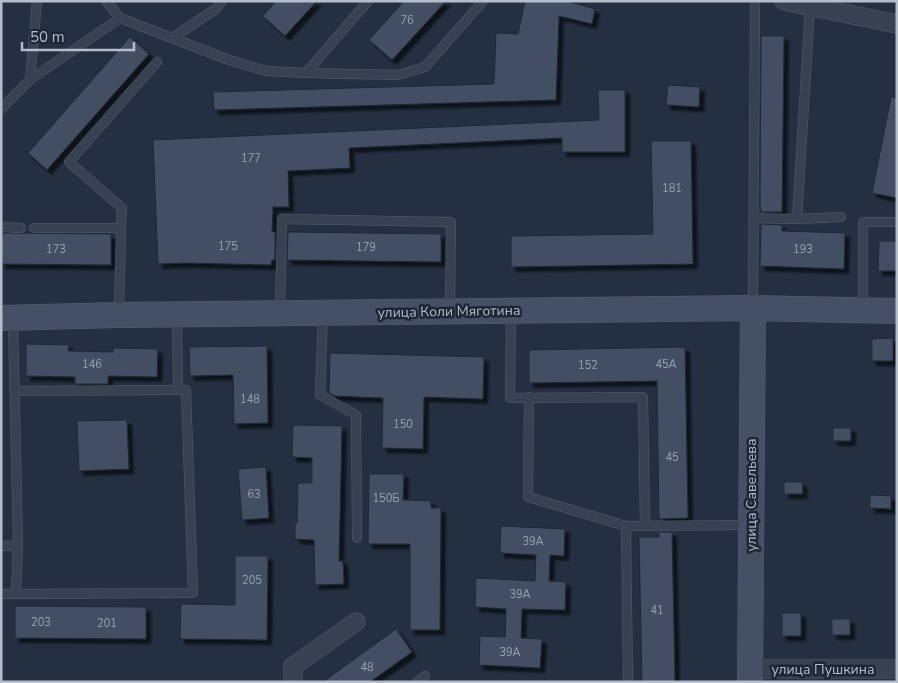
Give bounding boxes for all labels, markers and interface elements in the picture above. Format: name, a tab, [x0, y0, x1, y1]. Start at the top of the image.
house number: 76	[400, 13, 414, 28]
scale bar	[22, 20, 135, 52]
text: 50 m	[30, 27, 65, 47]
house number: 177	[241, 151, 261, 166]
house number: 181	[662, 181, 682, 196]
house number: 175	[218, 239, 238, 254]
house number: 179	[356, 240, 376, 255]
house number: 173	[46, 242, 66, 257]
house number: 193	[793, 242, 813, 257]
street label: улица Коли Мяготина	[377, 301, 521, 322]
house number: 146	[82, 357, 102, 372]
house number: 45А	[655, 357, 677, 372]
house number: 152	[578, 358, 598, 373]
house number: 148	[240, 392, 260, 407]
house number: 150	[393, 417, 413, 432]
street label: улица Савельева	[742, 438, 761, 552]
house number: 45	[665, 450, 679, 465]
house number: 63	[247, 487, 261, 502]
house number: 150Б	[372, 491, 400, 506]
house number: 39А	[522, 534, 544, 549]
house number: 205	[242, 573, 262, 588]
house number: 39А	[509, 587, 531, 602]
house number: 41	[650, 603, 664, 618]
house number: 203	[31, 615, 51, 630]
house number: 201	[97, 616, 117, 631]
house number: 39А	[499, 645, 521, 660]
house number: 48	[360, 660, 374, 675]
street label: улица Пушкина	[771, 660, 875, 679]

